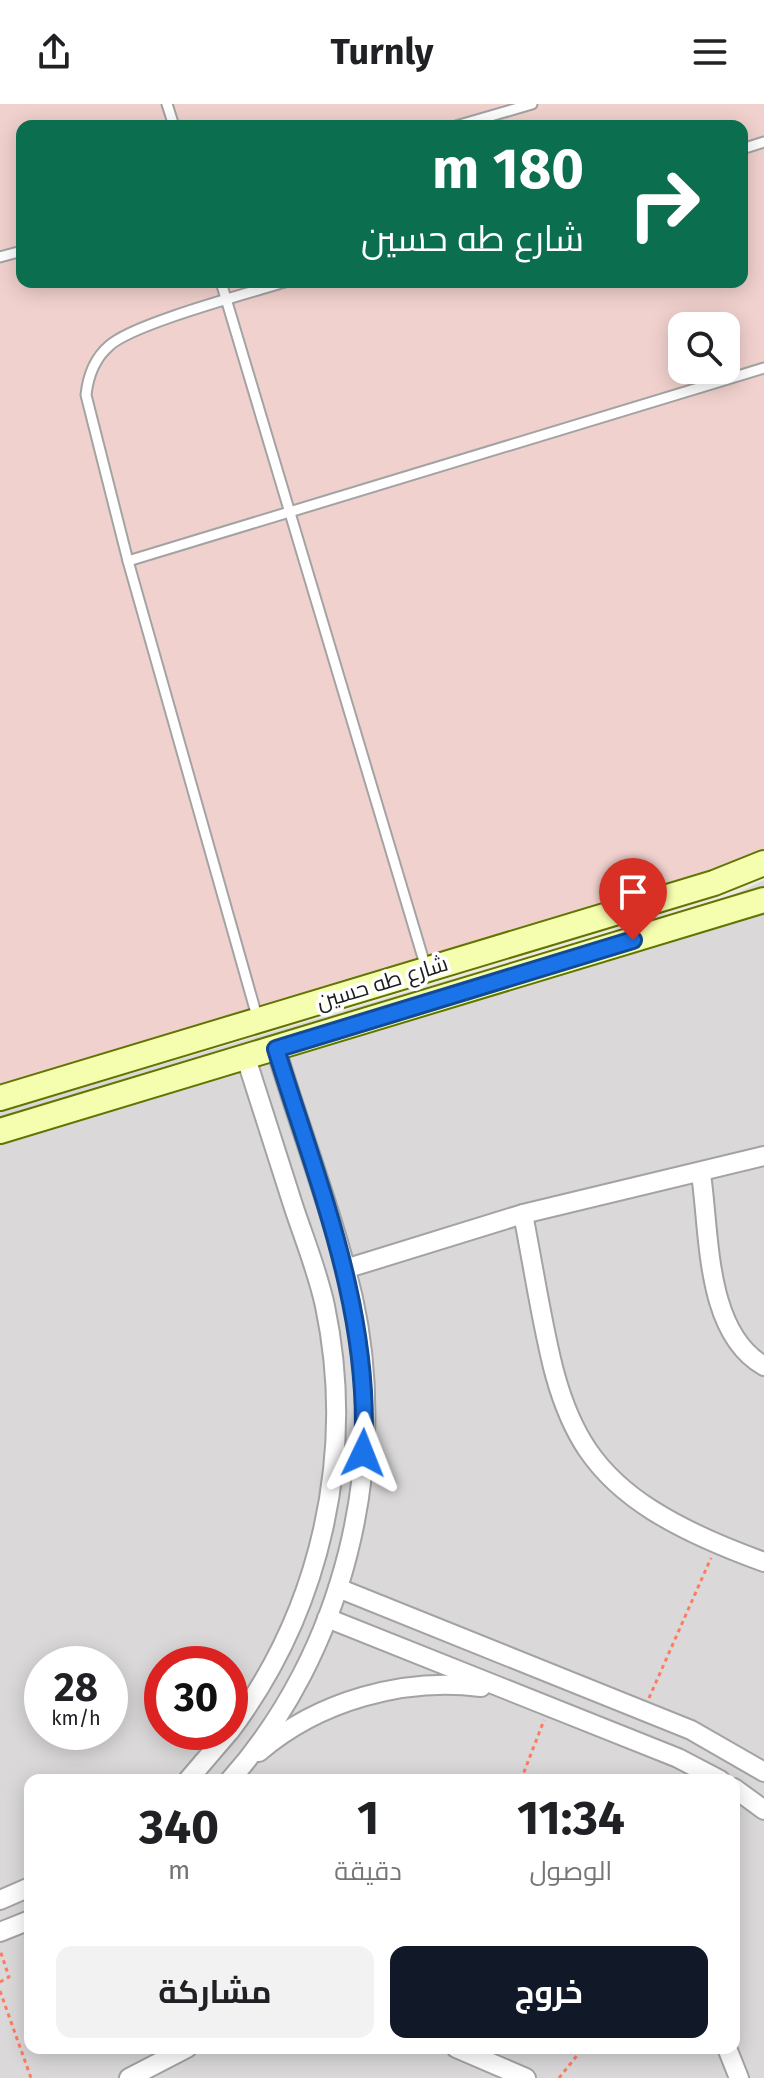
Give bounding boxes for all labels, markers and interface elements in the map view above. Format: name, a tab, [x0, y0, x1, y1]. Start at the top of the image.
icon: share	[32, 30, 76, 74]
text: Turnly	[331, 30, 433, 74]
icon: menu	[688, 30, 732, 74]
text: 180 m	[432, 136, 584, 203]
icon: right	[612, 152, 716, 256]
text: شارع طه حسين	[361, 217, 584, 261]
map controls	[668, 312, 740, 384]
button: search	[668, 312, 740, 384]
pin	[599, 858, 667, 940]
icon: arrive	[611, 870, 655, 914]
street label: شارع طه حسين	[313, 950, 452, 1016]
position arrow	[321, 1411, 405, 1495]
speed limit sign: 30	[144, 1646, 248, 1750]
text: 28	[54, 1664, 98, 1712]
text: km/h	[51, 1706, 101, 1730]
text: 1	[357, 1789, 379, 1847]
text: 11:34	[517, 1789, 625, 1847]
text: 340	[139, 1798, 219, 1856]
text: m	[168, 1855, 190, 1886]
text: دقيقة	[334, 1856, 402, 1887]
text: الوصول	[530, 1856, 612, 1887]
button: مشاركة	[56, 1946, 374, 2038]
button: خروج	[390, 1946, 708, 2038]

